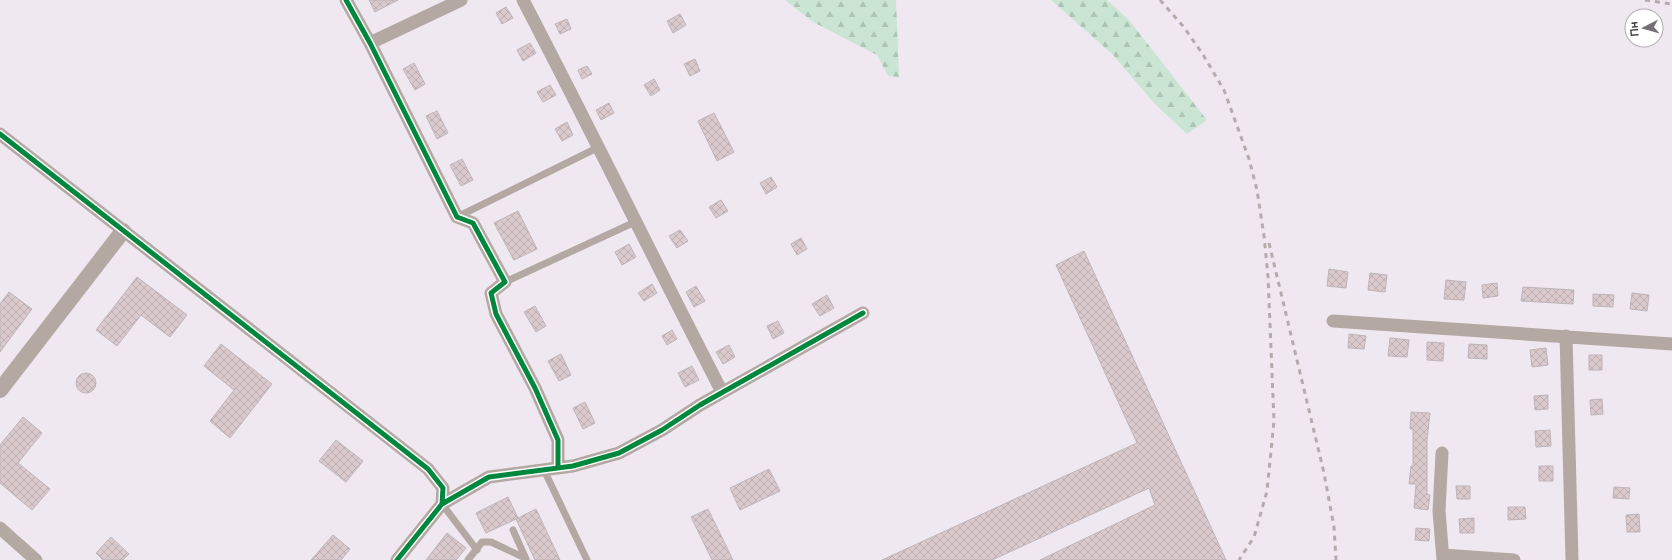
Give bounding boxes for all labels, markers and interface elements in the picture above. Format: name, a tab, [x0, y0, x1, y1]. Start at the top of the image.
north arrow	[1624, 8, 1664, 48]
text: Пн	[1625, 21, 1642, 37]

